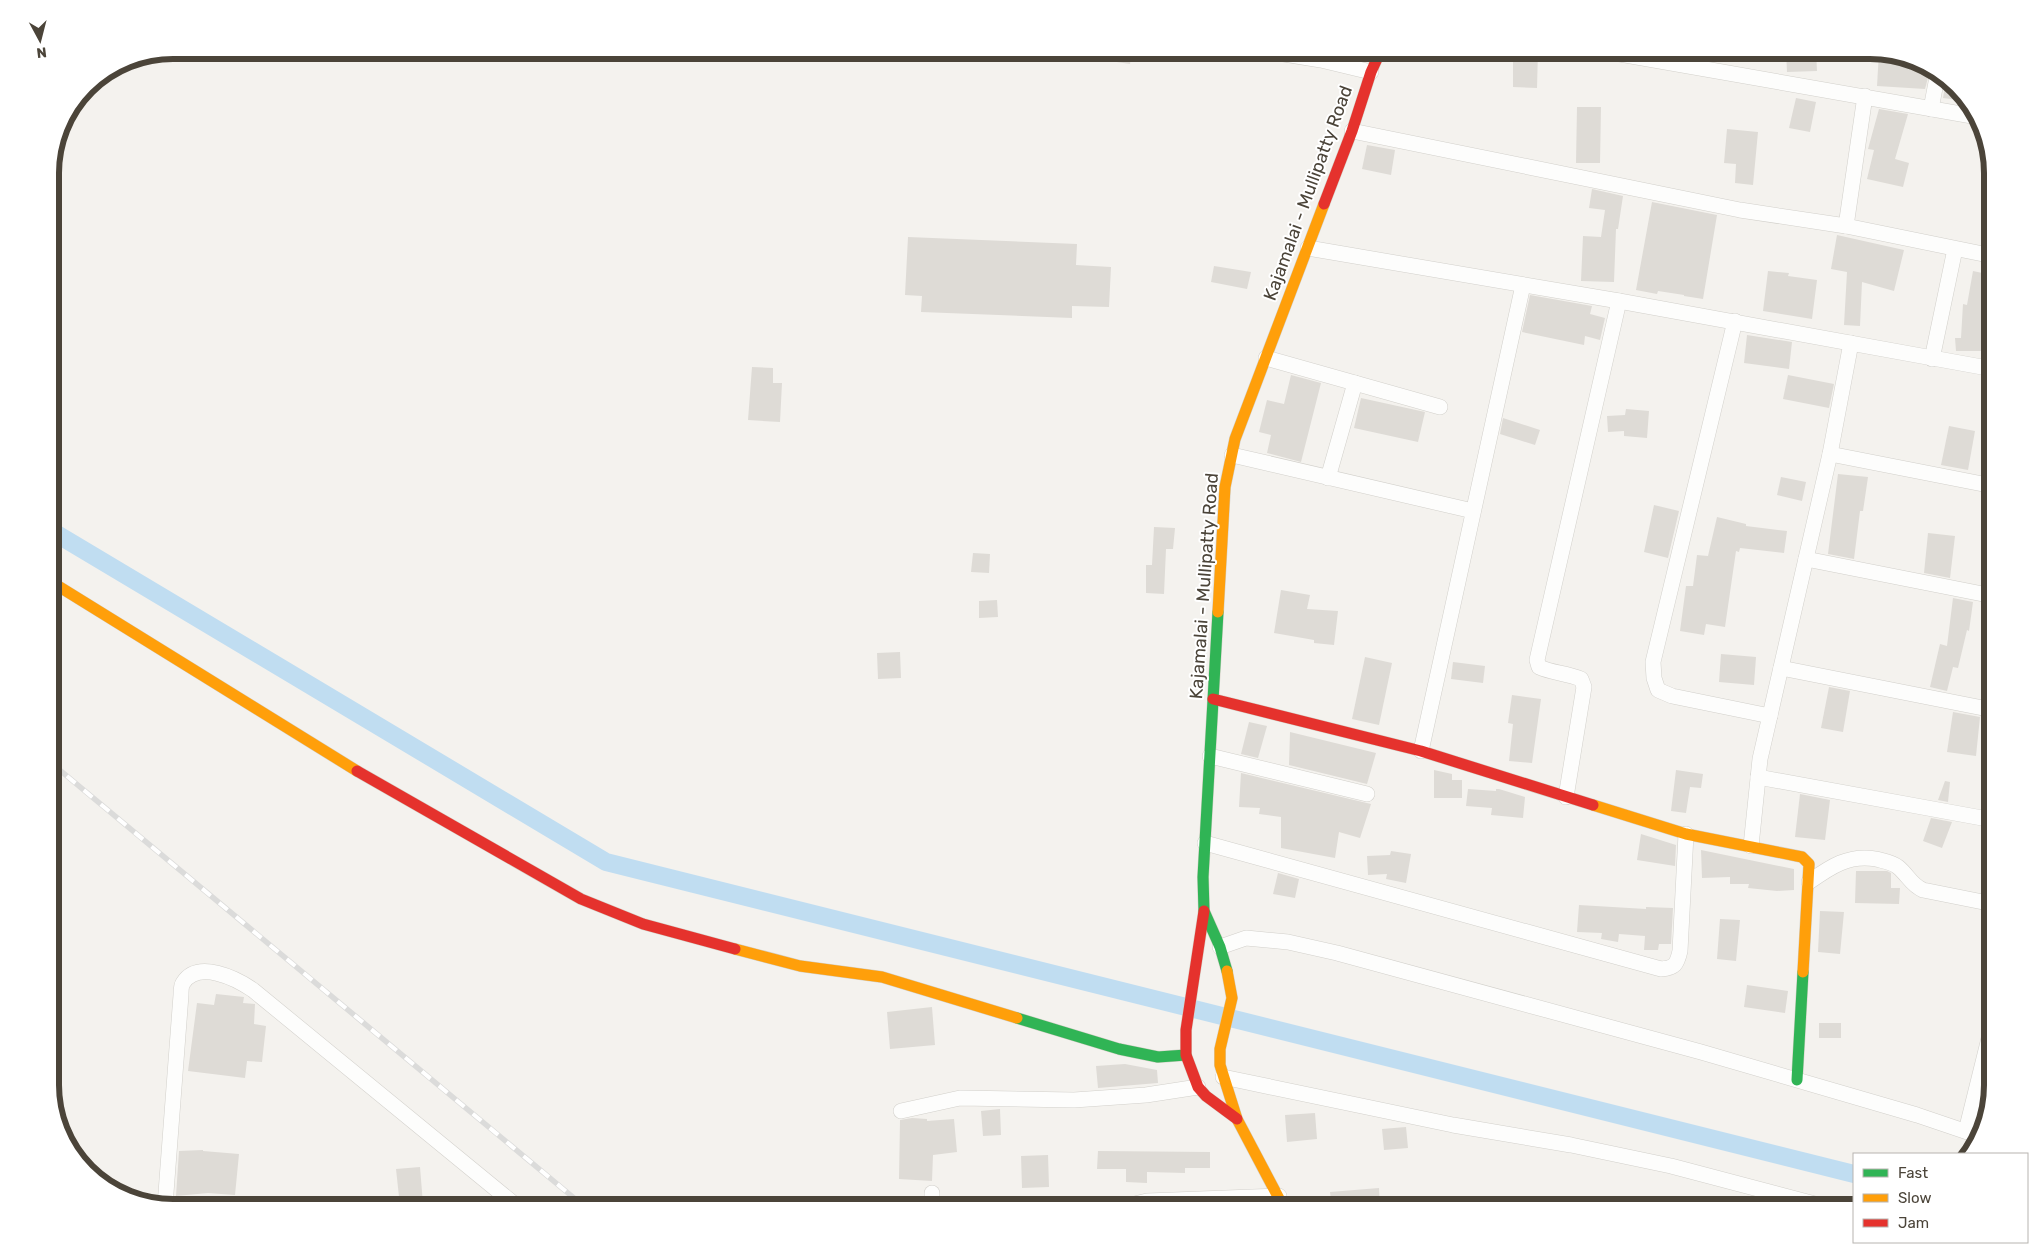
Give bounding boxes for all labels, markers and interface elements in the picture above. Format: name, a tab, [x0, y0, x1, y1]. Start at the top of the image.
north arrow	[15, 15, 65, 65]
text: N	[35, 43, 48, 61]
street label: Kajamalai - Mullipatty Road	[1259, 83, 1357, 303]
street label: Kajamalai - Mullipatty Road	[1185, 472, 1223, 700]
legend	[1853, 1153, 2028, 1243]
text: Fast	[1898, 1164, 1928, 1182]
text: Slow	[1898, 1189, 1931, 1207]
text: Jam	[1898, 1214, 1929, 1232]

